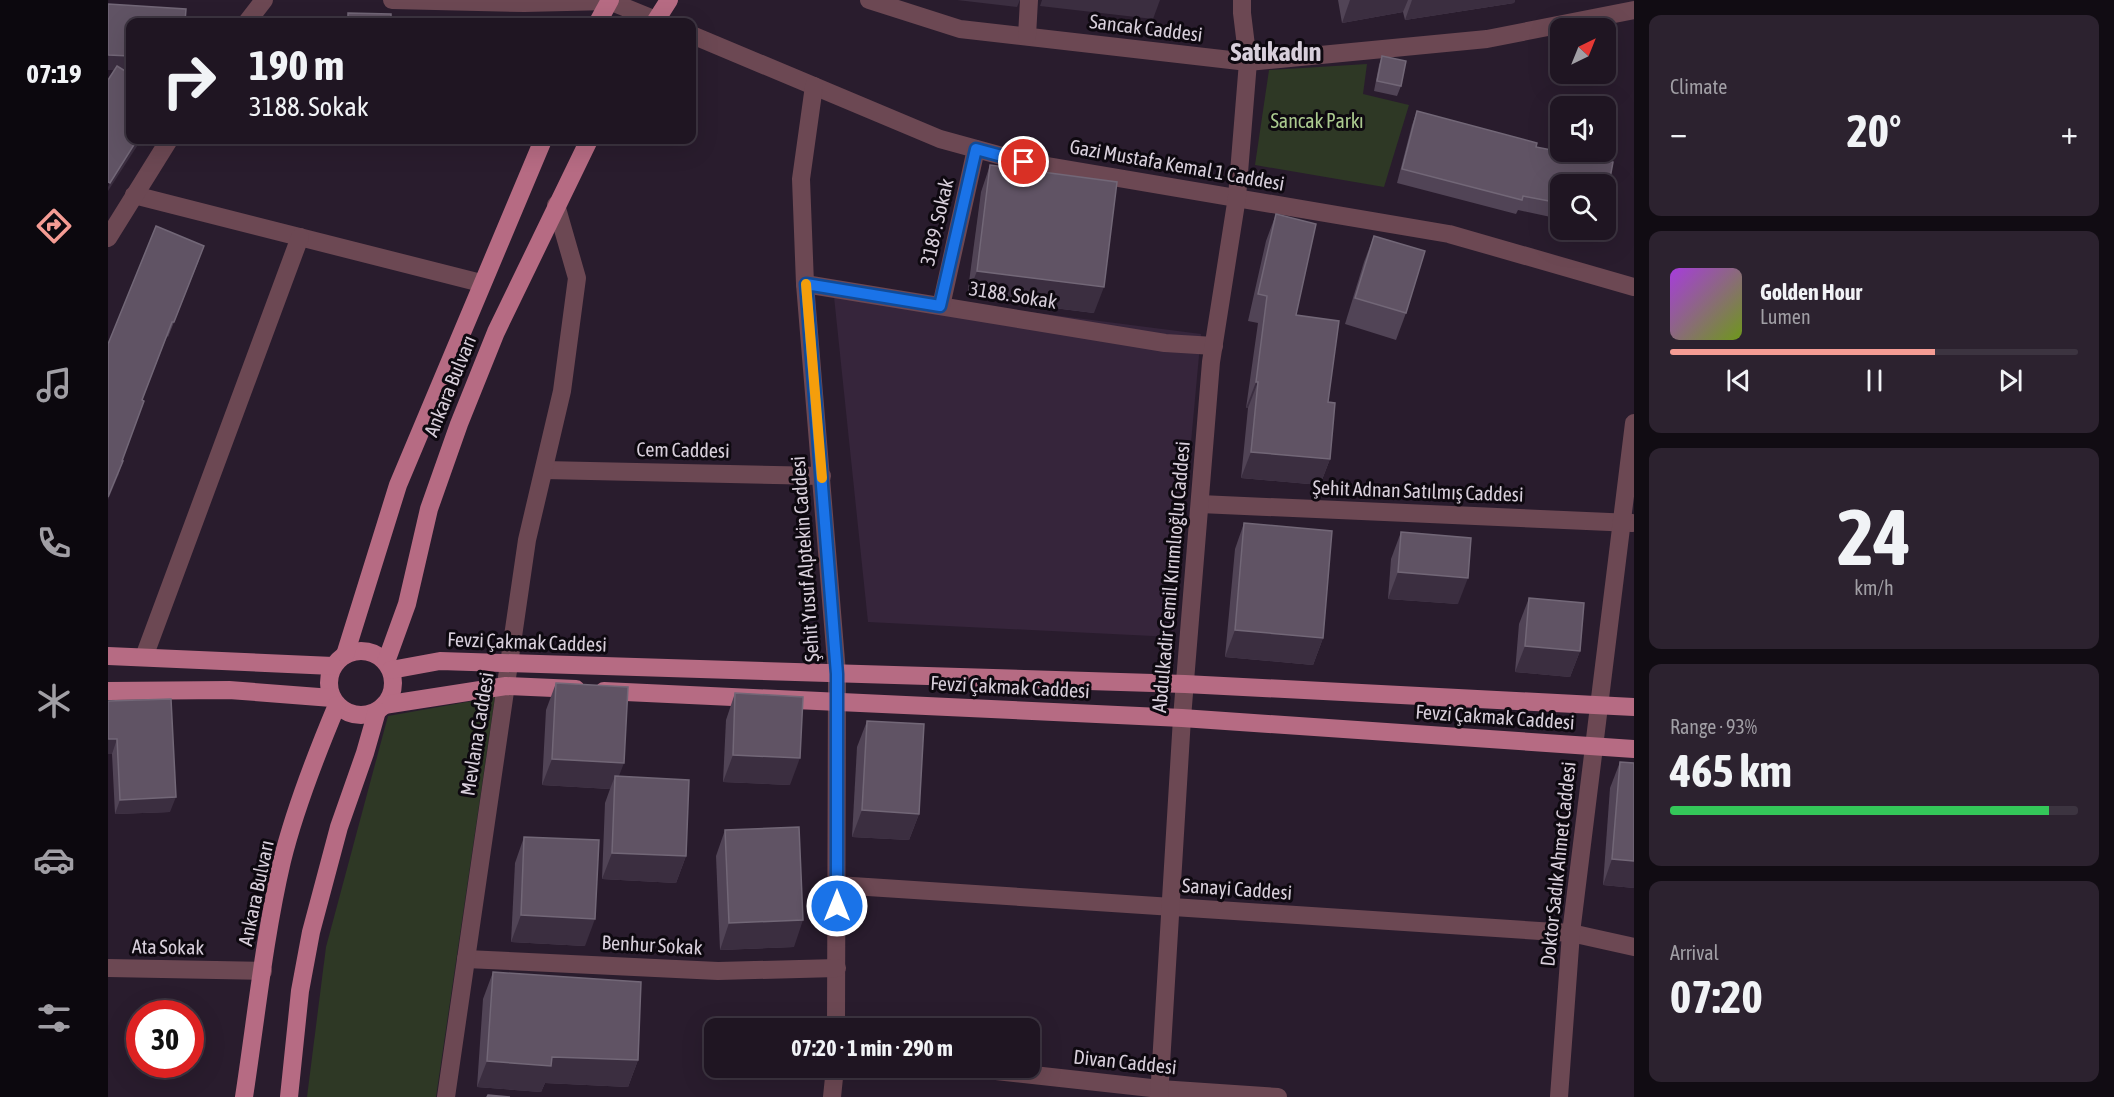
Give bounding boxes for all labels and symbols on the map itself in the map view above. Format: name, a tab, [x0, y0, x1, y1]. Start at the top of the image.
street label: Sancak Caddesi	[1088, 9, 1204, 46]
north arrow	[1550, 18, 1616, 84]
district label: Satıkadın	[1231, 37, 1321, 67]
park label: Sancak Parkı	[1270, 109, 1364, 132]
street label: Gazi Mustafa Kemal 1 Caddesi	[1068, 134, 1286, 195]
pin	[998, 136, 1049, 187]
street label: 3189. Sokak	[915, 176, 958, 268]
street label: 3188. Sokak	[968, 276, 1059, 313]
street label: Ankara Bulvarı	[419, 332, 480, 440]
street label: Cem Caddesi	[636, 437, 730, 462]
street label: Abdulkadir Cemil Kırımlıoğlu Caddesi	[1147, 440, 1194, 714]
street label: Şehit Yusuf Alptekin Caddesi	[786, 455, 823, 663]
street label: Şehit Adnan Satılmış Caddesi	[1312, 475, 1524, 506]
street label: Fevzi Çakmak Caddesi	[447, 627, 607, 656]
street label: Mevlana Caddesi	[455, 670, 498, 797]
street label: Fevzi Çakmak Caddesi	[930, 671, 1090, 702]
street label: Fevzi Çakmak Caddesi	[1415, 699, 1575, 734]
street label: Doktor Sadık Ahmet Caddesi	[1535, 760, 1580, 967]
street label: Ankara Bulvarı	[233, 838, 278, 948]
street label: Sanayi Caddesi	[1181, 873, 1293, 904]
position arrow	[805, 874, 869, 938]
street label: Benhur Sokak	[601, 930, 703, 959]
street label: Ata Sokak	[132, 934, 205, 959]
speed limit sign: 30	[126, 1000, 204, 1078]
street label: Divan Caddesi	[1072, 1045, 1178, 1078]

